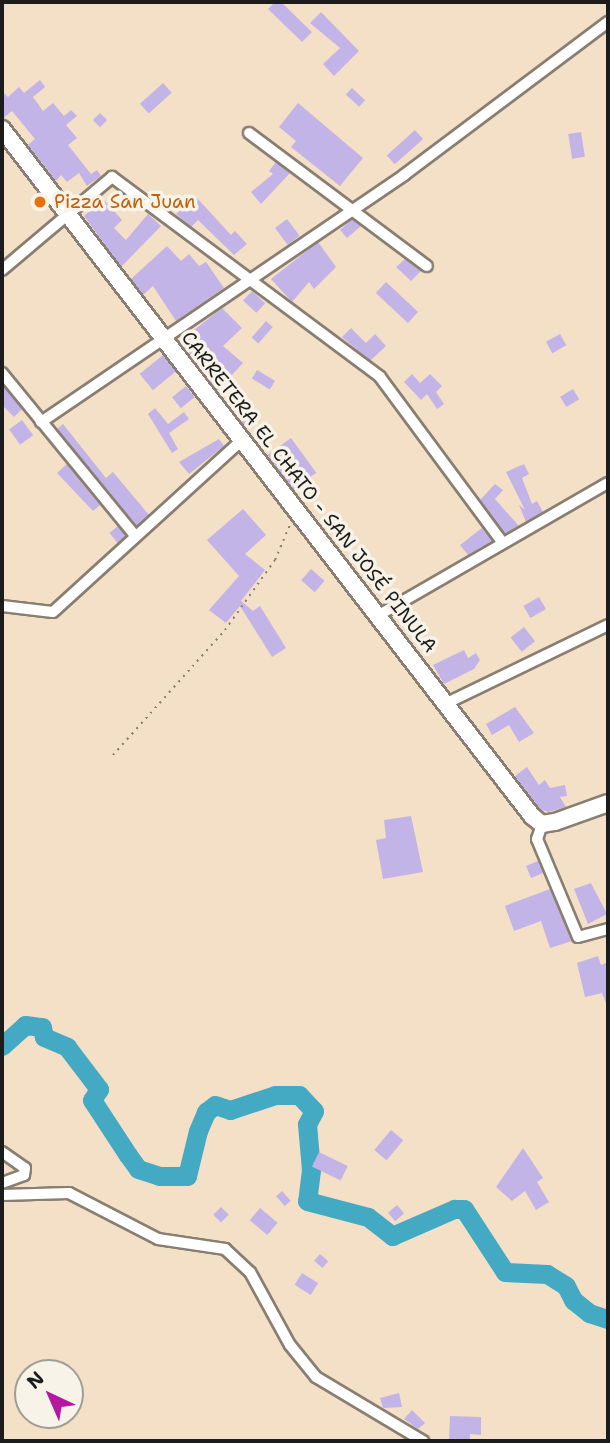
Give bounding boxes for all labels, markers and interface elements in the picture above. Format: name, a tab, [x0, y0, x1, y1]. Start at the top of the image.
place label: Pizza San Juan	[54, 191, 196, 213]
marker: Pizza San Juan	[32, 194, 48, 210]
street label: CARRETERA EL CHATO - SAN JOSÉ PINULA	[176, 327, 442, 657]
north arrow	[14, 1359, 84, 1429]
text: N	[21, 1366, 50, 1394]

